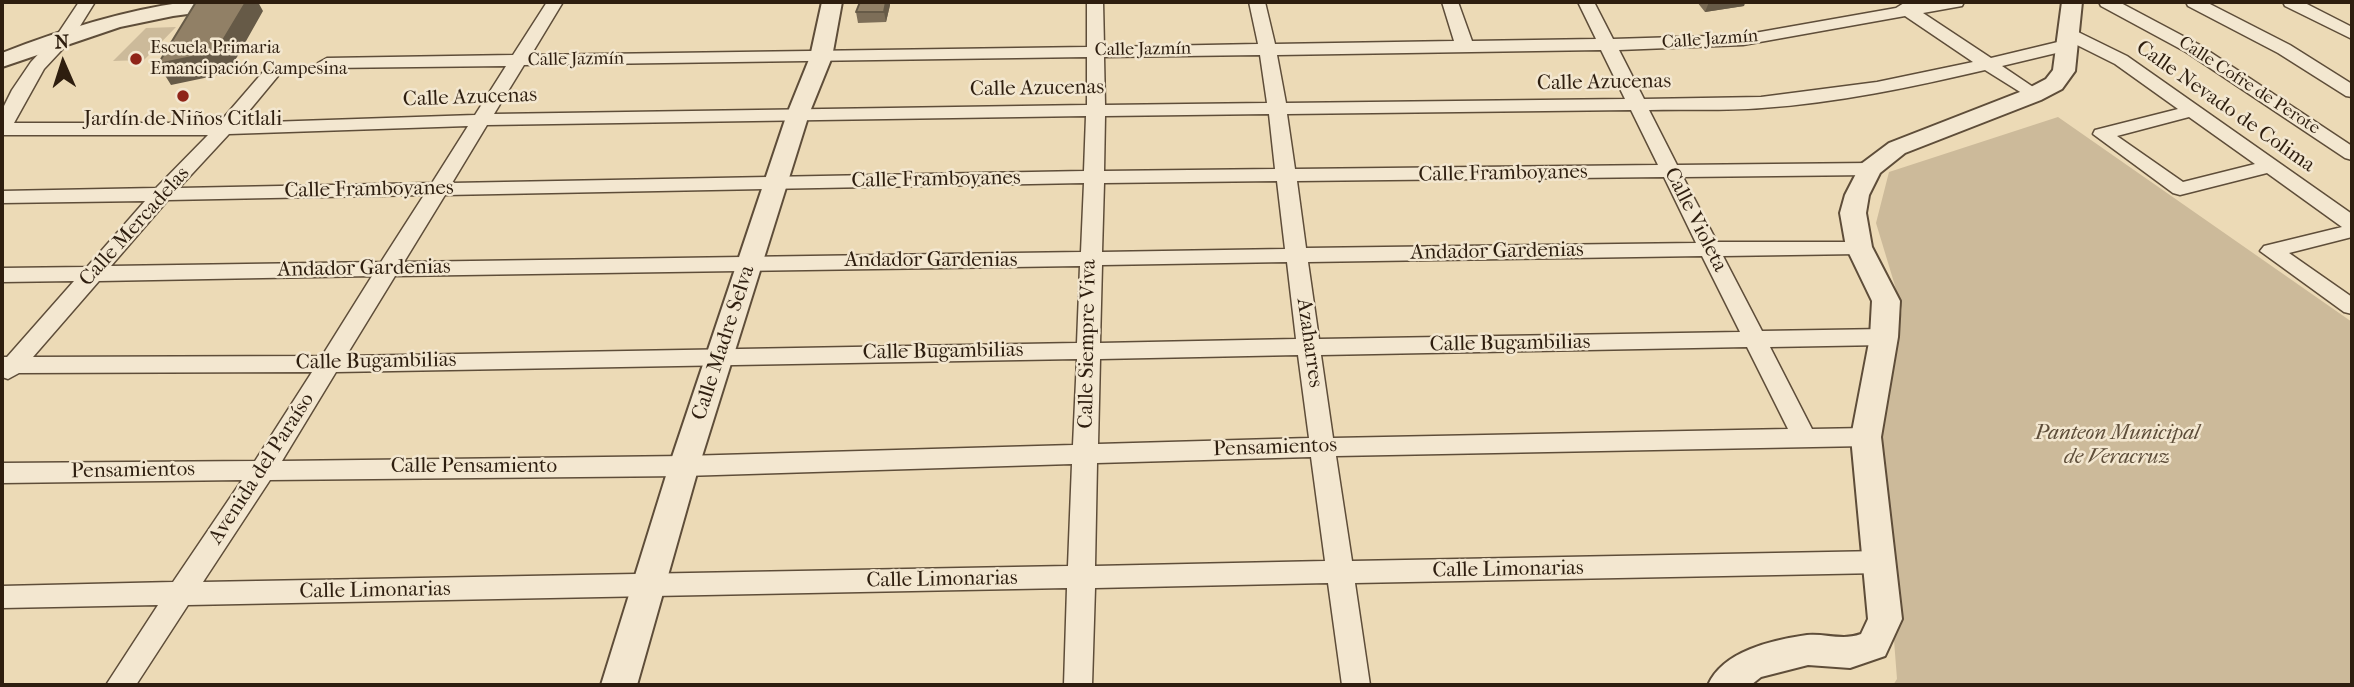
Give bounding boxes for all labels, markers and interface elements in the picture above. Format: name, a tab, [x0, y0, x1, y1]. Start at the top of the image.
street label: Calle Jazmín	[1661, 26, 1759, 54]
north arrow	[28, 28, 98, 98]
text: N	[54, 31, 70, 53]
street label: Calle Cofre de Perote	[2174, 32, 2324, 140]
street label: Calle Nevado de Colima	[2131, 36, 2319, 178]
place label: Escuela Primaria Emancipación Campesina	[150, 38, 347, 80]
street label: Calle Jazmín	[1095, 38, 1191, 62]
street label: Calle Jazmín	[528, 48, 624, 72]
marker: Escuela Primaria Emancipación Campesina	[128, 51, 144, 67]
street label: Calle Azucenas	[1537, 69, 1671, 97]
street label: Calle Azucenas	[970, 75, 1104, 103]
street label: Calle Azucenas	[402, 83, 538, 113]
marker: Jardín de Niños Citlali	[175, 88, 191, 104]
place label: Jardín de Niños Citlali	[84, 107, 282, 133]
street label: Calle Framboyanes	[1418, 160, 1588, 188]
street label: Calle Mercadelas	[75, 162, 195, 292]
street label: Calle Violeta	[1658, 164, 1732, 276]
street label: Calle Framboyanes	[851, 166, 1021, 194]
street label: Calle Framboyanes	[284, 176, 454, 204]
street label: Andador Gardenias	[1410, 238, 1584, 266]
street label: Andador Gardenias	[844, 248, 1018, 274]
street label: Andador Gardenias	[277, 255, 451, 283]
street label: Calle Siempre Viva	[1074, 259, 1102, 429]
street label: Calle Madre Selva	[687, 263, 761, 423]
street label: Azaharres	[1290, 297, 1328, 389]
street label: Calle Bugambilias	[1429, 330, 1591, 358]
street label: Calle Bugambilias	[862, 338, 1024, 366]
street label: Calle Bugambilias	[295, 348, 457, 376]
street label: Avenida del Paraíso	[204, 389, 320, 549]
park label: Panteon Municipal de Veracruz	[2035, 421, 2199, 471]
street label: Pensamientos	[1213, 433, 1337, 463]
street label: Calle Pensamiento	[391, 454, 557, 480]
street label: Pensamientos	[71, 457, 195, 485]
street label: Calle Limonarias	[1432, 556, 1584, 584]
street label: Calle Limonarias	[866, 566, 1018, 594]
street label: Calle Limonarias	[299, 577, 451, 605]

